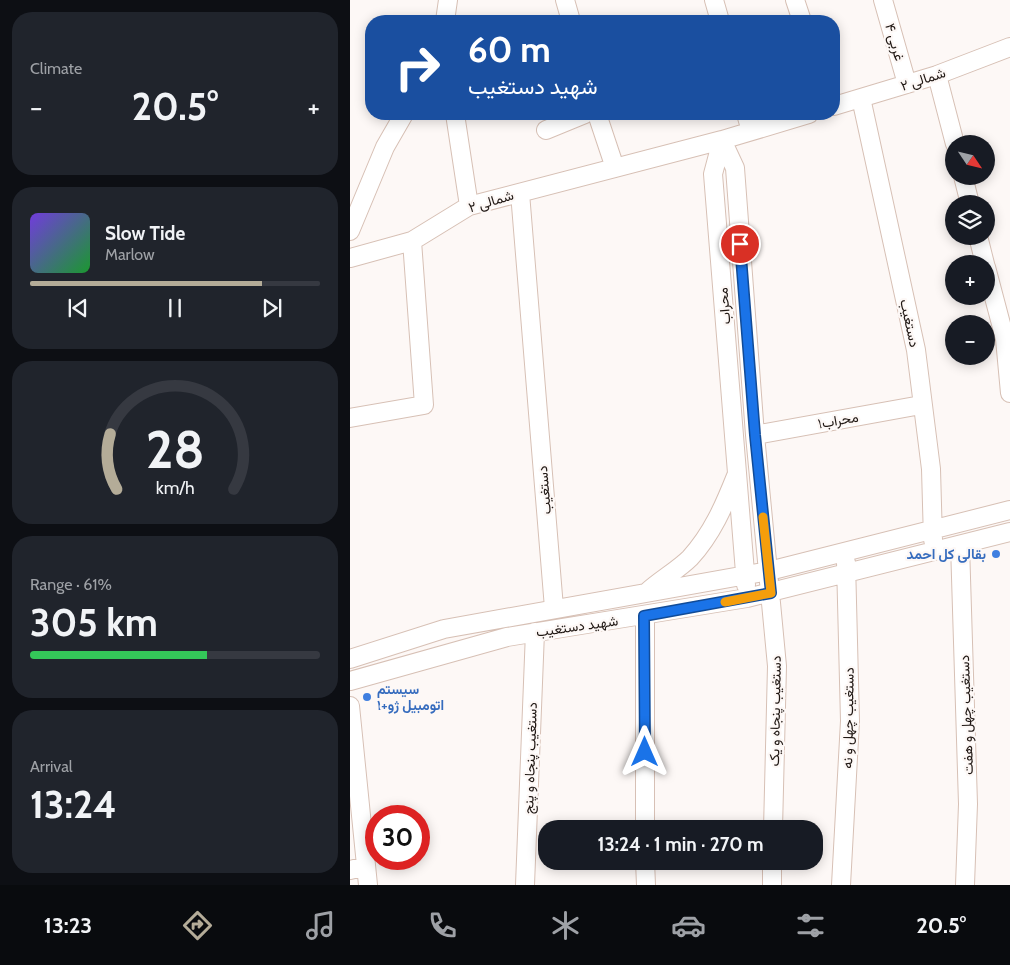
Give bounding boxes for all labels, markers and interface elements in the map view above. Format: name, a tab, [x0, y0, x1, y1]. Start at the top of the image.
street label: غربی ۴	[881, 21, 909, 63]
text: 60 m	[468, 28, 551, 71]
icon: right	[385, 35, 450, 100]
text: Climate	[30, 59, 82, 78]
street label: ۲ شمالی	[898, 63, 948, 95]
text: شهید دستغیب	[468, 73, 598, 100]
text: 20.5°	[132, 83, 218, 130]
text: −	[30, 90, 42, 124]
text: +	[308, 90, 320, 124]
north arrow	[945, 135, 995, 185]
map controls	[945, 135, 995, 365]
street label: ۲ شمالی	[466, 186, 516, 216]
button: layers	[945, 195, 995, 245]
text: Slow Tide	[105, 222, 185, 245]
pin	[719, 223, 761, 265]
icon: arrive	[726, 230, 754, 258]
text: Marlow	[105, 245, 155, 264]
button: +	[945, 255, 995, 305]
street label: محراب	[713, 287, 735, 325]
icon: previous	[64, 294, 92, 322]
icon: pause	[161, 294, 189, 322]
icon: next	[258, 294, 286, 322]
street label: دستغیب	[896, 297, 924, 349]
button: −	[945, 315, 995, 365]
street label: محراب۱	[816, 408, 860, 432]
text: 28	[146, 418, 204, 481]
street label: دستغیب	[533, 465, 555, 515]
text: km/h	[155, 477, 195, 498]
place label: بقالی کل احمد	[907, 545, 986, 563]
marker: بقالی کل احمد	[990, 548, 1002, 560]
text: Range · 61%	[30, 575, 112, 594]
text: 305 km	[30, 599, 158, 646]
street label: شهید دستغیب	[535, 611, 619, 641]
street label: دستغیب چهل و هفت	[955, 654, 978, 775]
street label: دستغیب پنجاه و یک	[765, 655, 786, 767]
street label: دستغیب چهل و نه	[838, 667, 859, 769]
place label: سیستم اتومبیل ژو+۱	[377, 680, 444, 714]
marker: سیستم اتومبیل ژو+۱	[361, 691, 373, 703]
street label: دستغیب پنجاه و پنج	[519, 701, 543, 814]
position arrow	[618, 725, 670, 777]
text: Arrival	[30, 757, 73, 776]
text: 13:24	[30, 781, 117, 828]
speed limit sign: 30	[365, 805, 430, 870]
text: 13:24 · 1 min · 270 m	[598, 833, 763, 856]
icon: directions	[180, 908, 215, 943]
icon: music	[303, 908, 338, 943]
icon: phone	[425, 908, 460, 943]
icon: climate	[548, 908, 583, 943]
icon: car	[671, 908, 706, 943]
icon: filters	[793, 908, 828, 943]
text: 13:23	[44, 912, 92, 939]
text: 20.5°	[916, 912, 966, 939]

